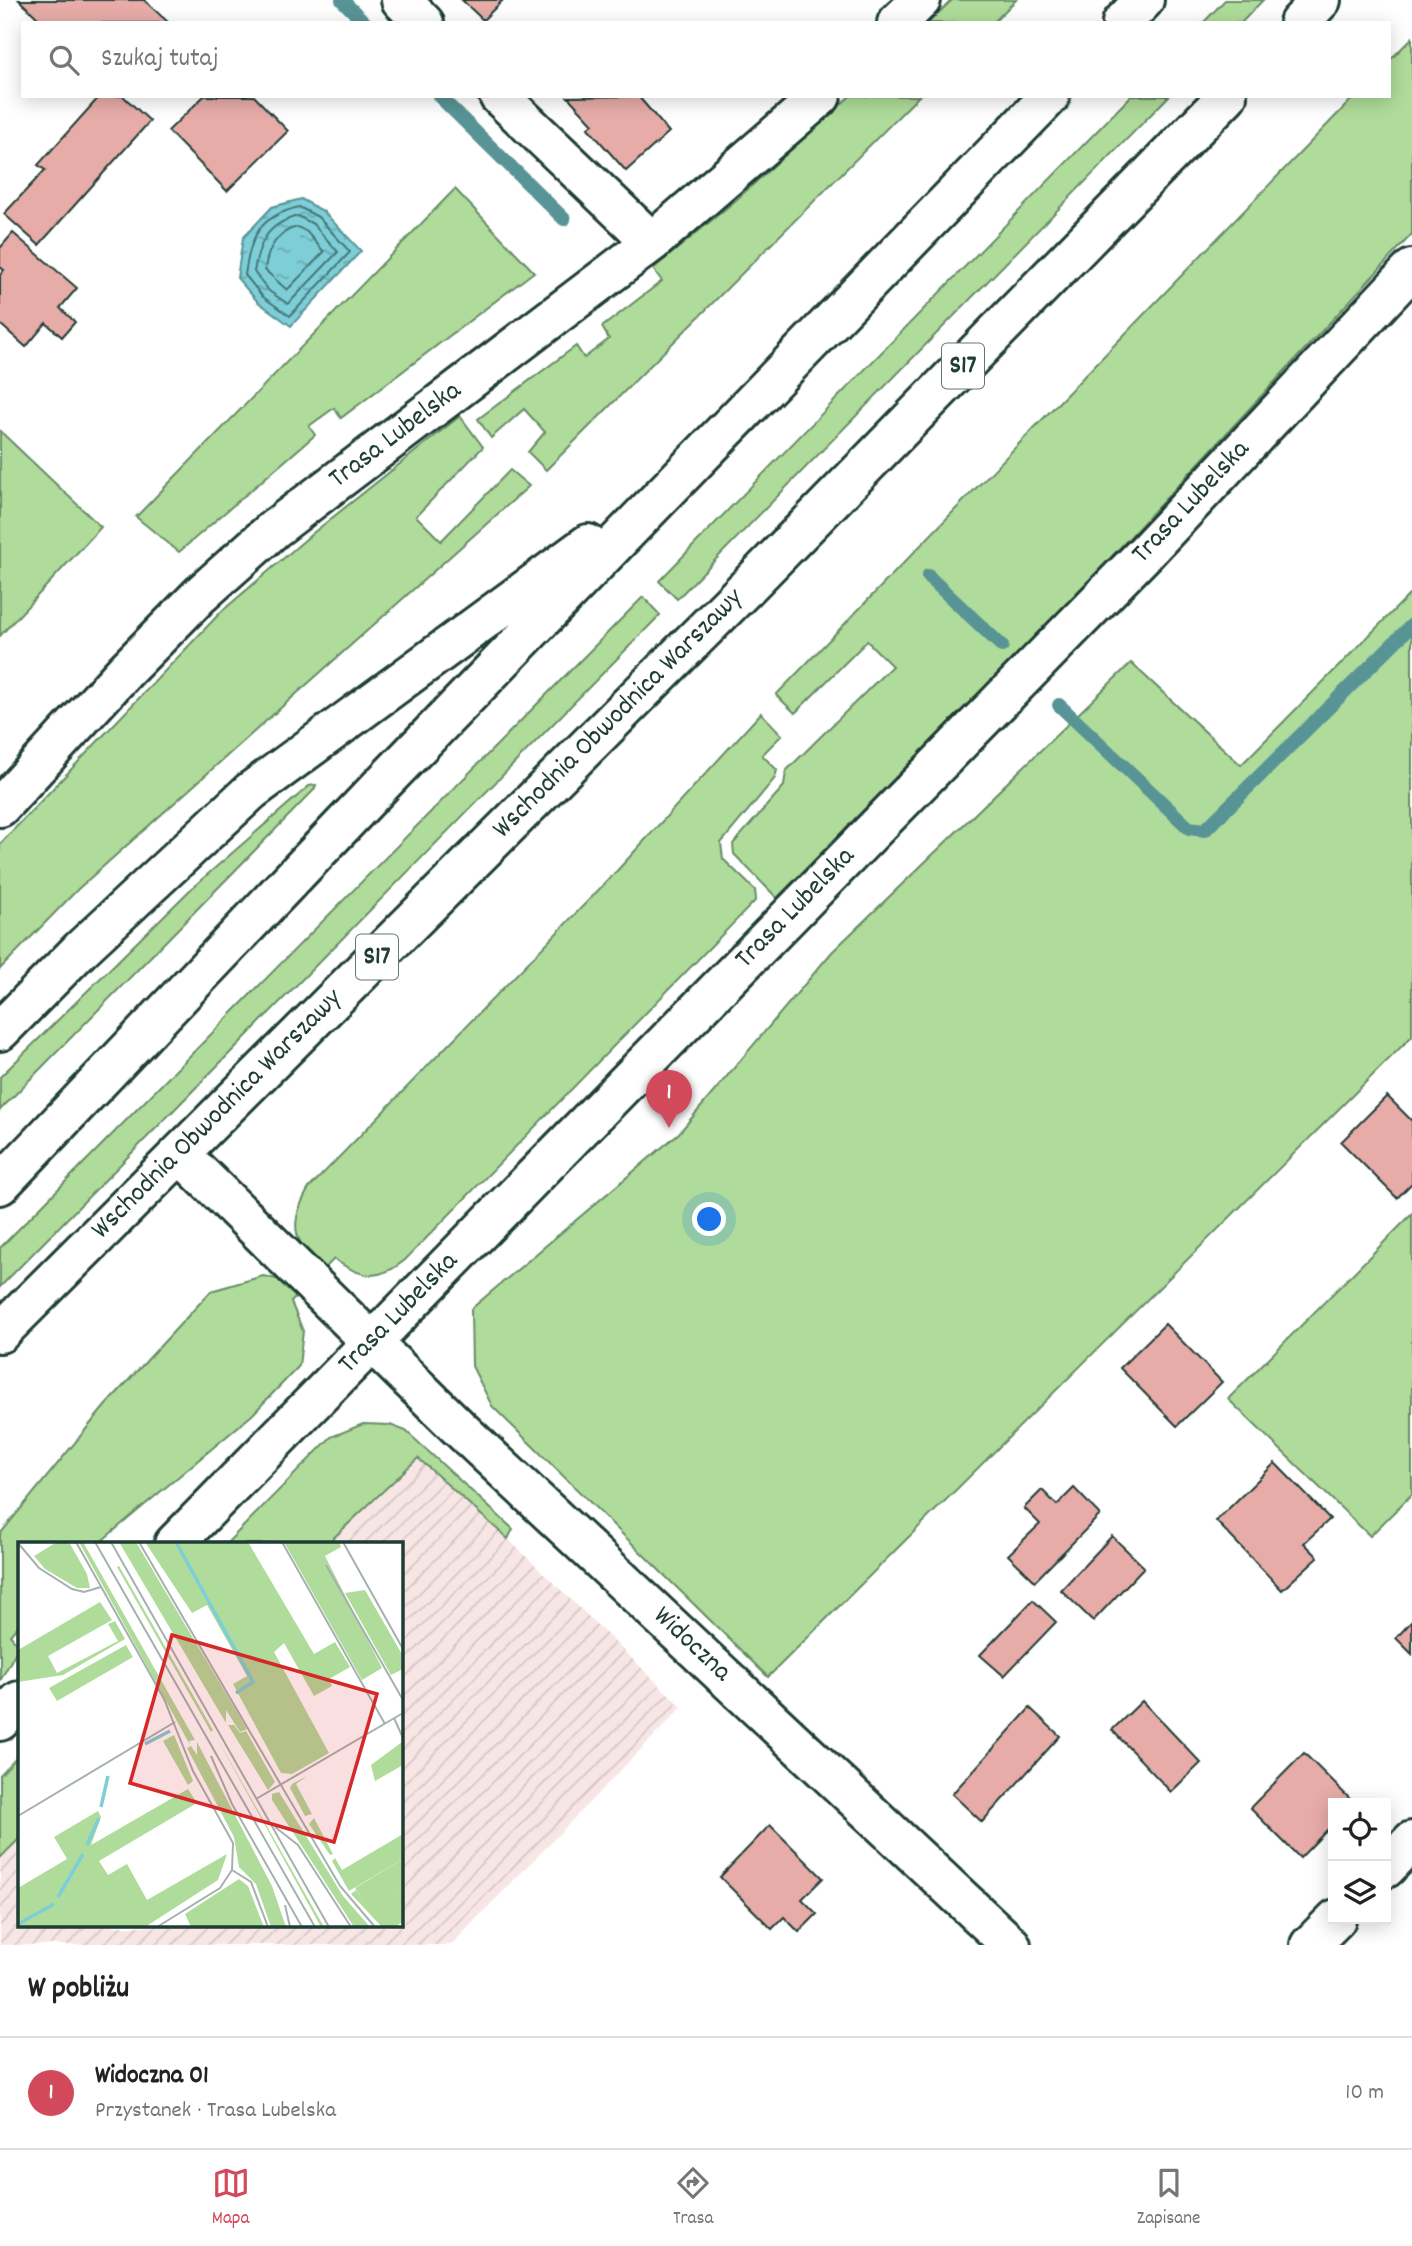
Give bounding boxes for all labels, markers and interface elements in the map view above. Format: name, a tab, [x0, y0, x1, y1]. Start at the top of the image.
search box	[21, 21, 1391, 98]
icon: search	[45, 41, 83, 79]
text: Szukaj tutaj	[101, 41, 219, 78]
road number: S17	[942, 344, 984, 388]
street label: Trasa Lubelska	[321, 372, 472, 500]
street label: Trasa Lubelska	[1124, 431, 1261, 574]
street label: Wschodnia Obwodnica Warszawy	[485, 580, 754, 849]
street label: Trasa Lubelska	[727, 838, 866, 979]
road number: S17	[356, 934, 398, 980]
street label: Wschodnia Obwodnica Warszawy	[83, 980, 353, 1250]
pin: 1	[646, 1070, 692, 1128]
your location	[692, 1202, 726, 1236]
street label: Trasa Lubelska	[330, 1243, 469, 1384]
inset map	[18, 1542, 402, 1927]
street label: Widoczna	[643, 1598, 740, 1693]
map controls	[1328, 1798, 1391, 1924]
button: locate	[1328, 1798, 1391, 1861]
button: layers	[1328, 1861, 1391, 1924]
text: W pobliżu	[28, 1969, 129, 2012]
text: Widoczna 01	[95, 2058, 209, 2095]
text: 1	[48, 2077, 54, 2110]
text: 10 m	[1345, 2077, 1384, 2110]
text: Przystanek · Trasa Lubelska	[95, 2095, 336, 2128]
tab: Mapa	[212, 2164, 250, 2233]
tab: Trasa	[673, 2164, 713, 2233]
tab: Zapisane	[1137, 2164, 1200, 2233]

